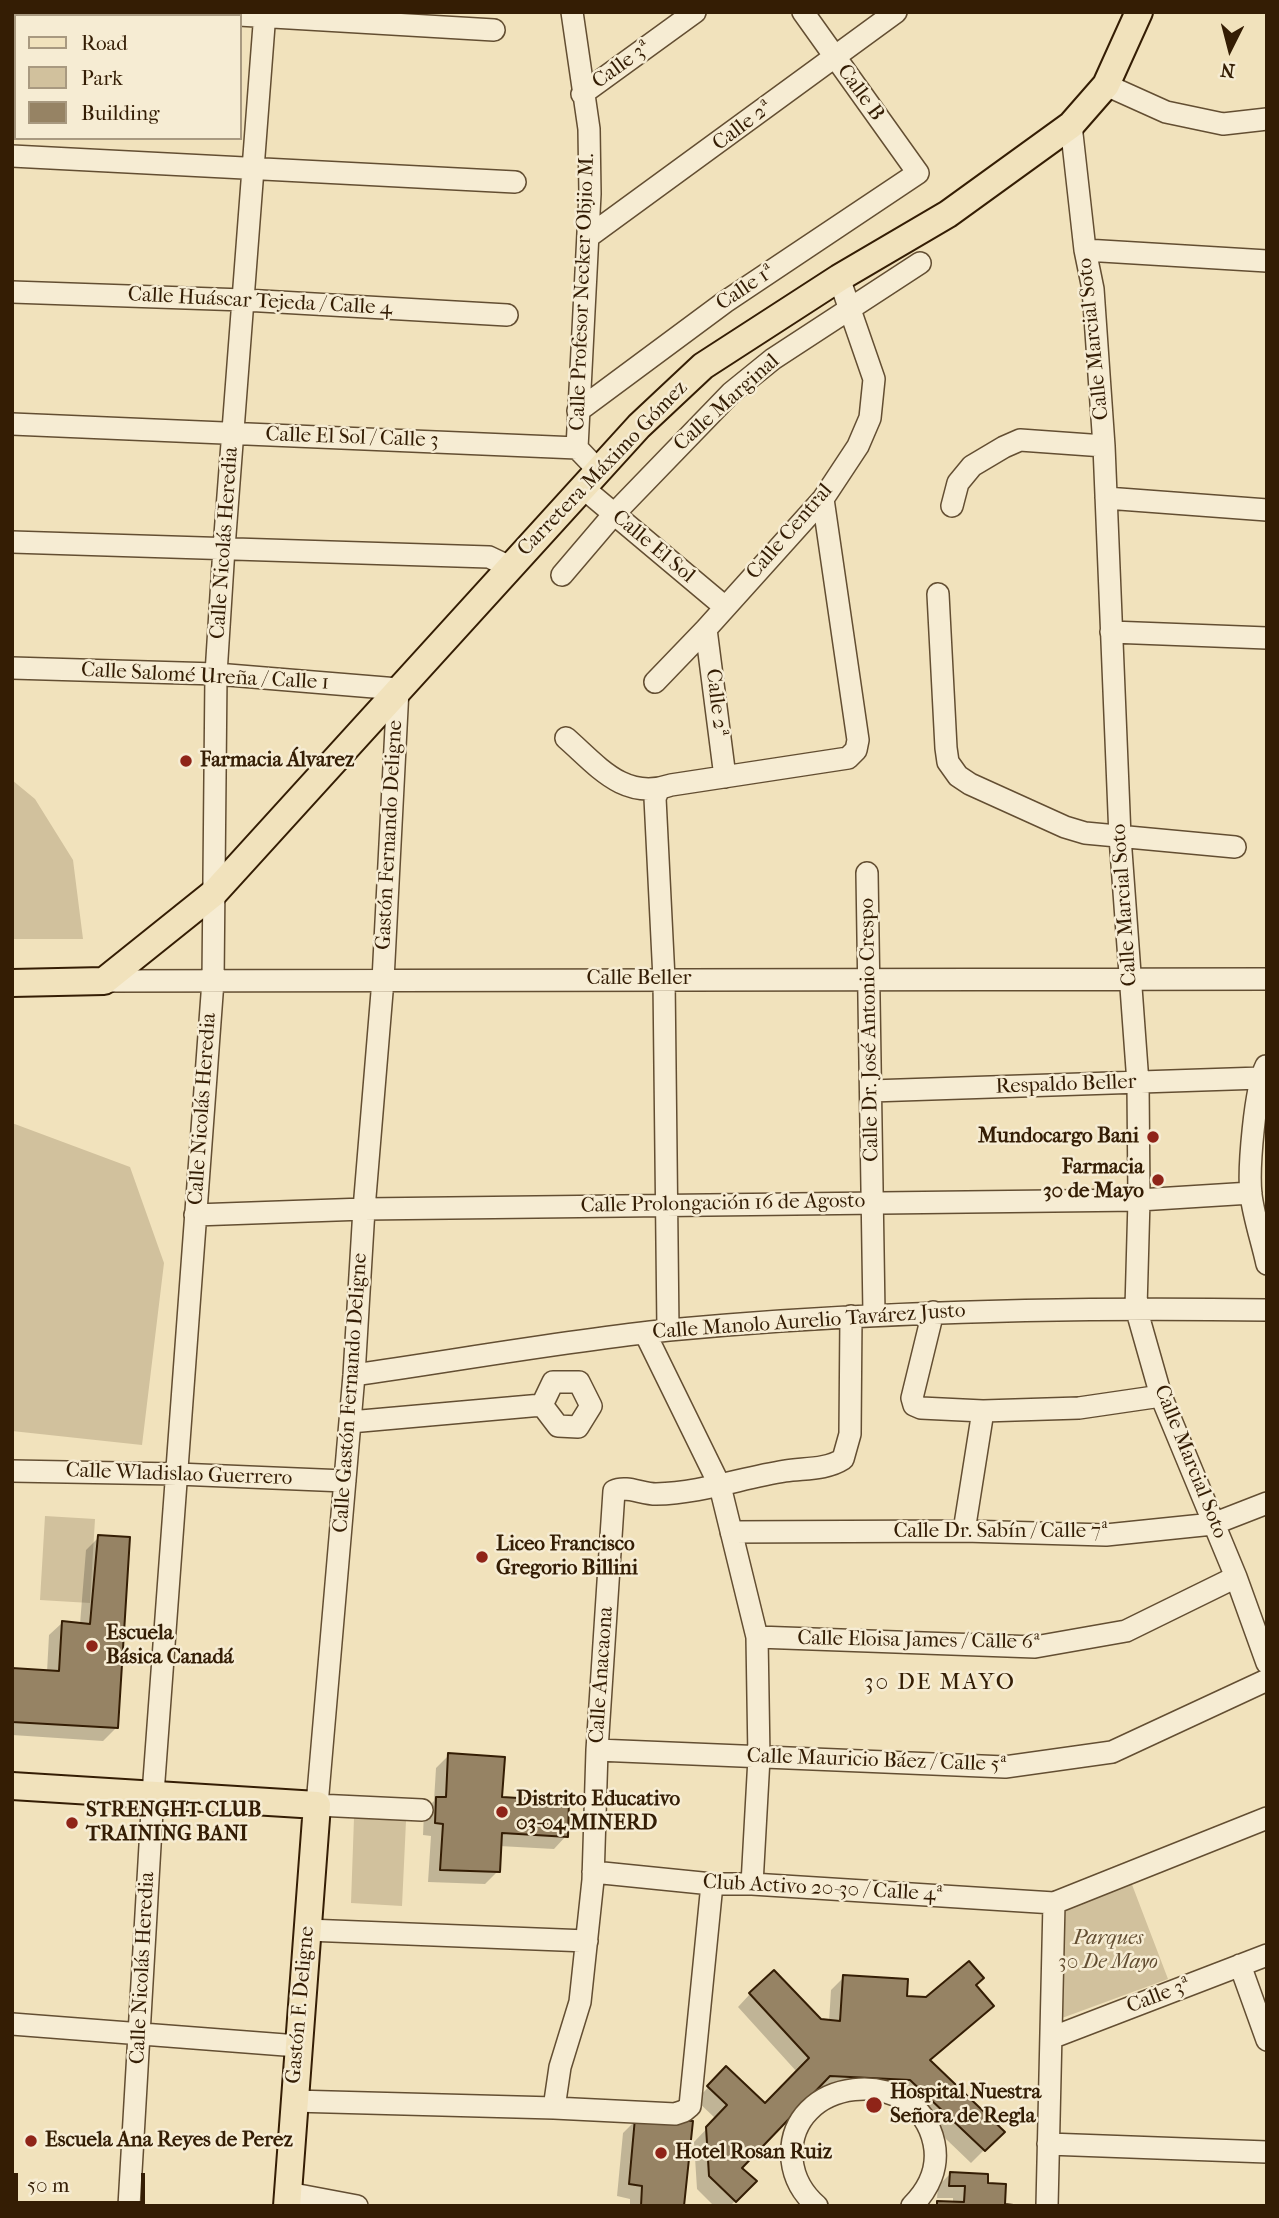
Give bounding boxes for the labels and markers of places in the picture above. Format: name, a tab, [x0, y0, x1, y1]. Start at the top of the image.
place label: Farmacia Álvarez	[200, 748, 354, 774]
marker: Farmacia Álvarez	[178, 753, 194, 769]
place label: Mundocargo Bani	[978, 1124, 1139, 1150]
marker: Mundocargo Bani	[1145, 1129, 1161, 1145]
place label: Farmacia 30 de Mayo	[1043, 1155, 1144, 1205]
marker: Farmacia 30 de Mayo	[1150, 1172, 1166, 1188]
place label: Liceo Francisco Gregorio Billini	[496, 1532, 638, 1582]
marker: Liceo Francisco Gregorio Billini	[474, 1549, 490, 1565]
place label: Escuela Básica Canadá	[106, 1621, 234, 1671]
marker: Escuela Básica Canadá	[84, 1638, 100, 1654]
place label: Distrito Educativo 03-04 MINERD	[516, 1787, 680, 1837]
place label: STRENGHT CLUB TRAINING BANI	[86, 1798, 261, 1848]
marker: Distrito Educativo 03-04 MINERD	[494, 1804, 510, 1820]
marker: STRENGHT CLUB TRAINING BANI	[64, 1815, 80, 1831]
place label: Hospital Nuestra Señora de Regla	[890, 2080, 1041, 2130]
marker: Hospital Nuestra Señora de Regla	[864, 2095, 884, 2115]
place label: Escuela Ana Reyes de Perez	[45, 2128, 293, 2154]
marker: Escuela Ana Reyes de Perez	[23, 2133, 39, 2149]
place label: Hotel Rosan Ruiz	[675, 2140, 832, 2166]
marker: Hotel Rosan Ruiz	[653, 2145, 669, 2161]

